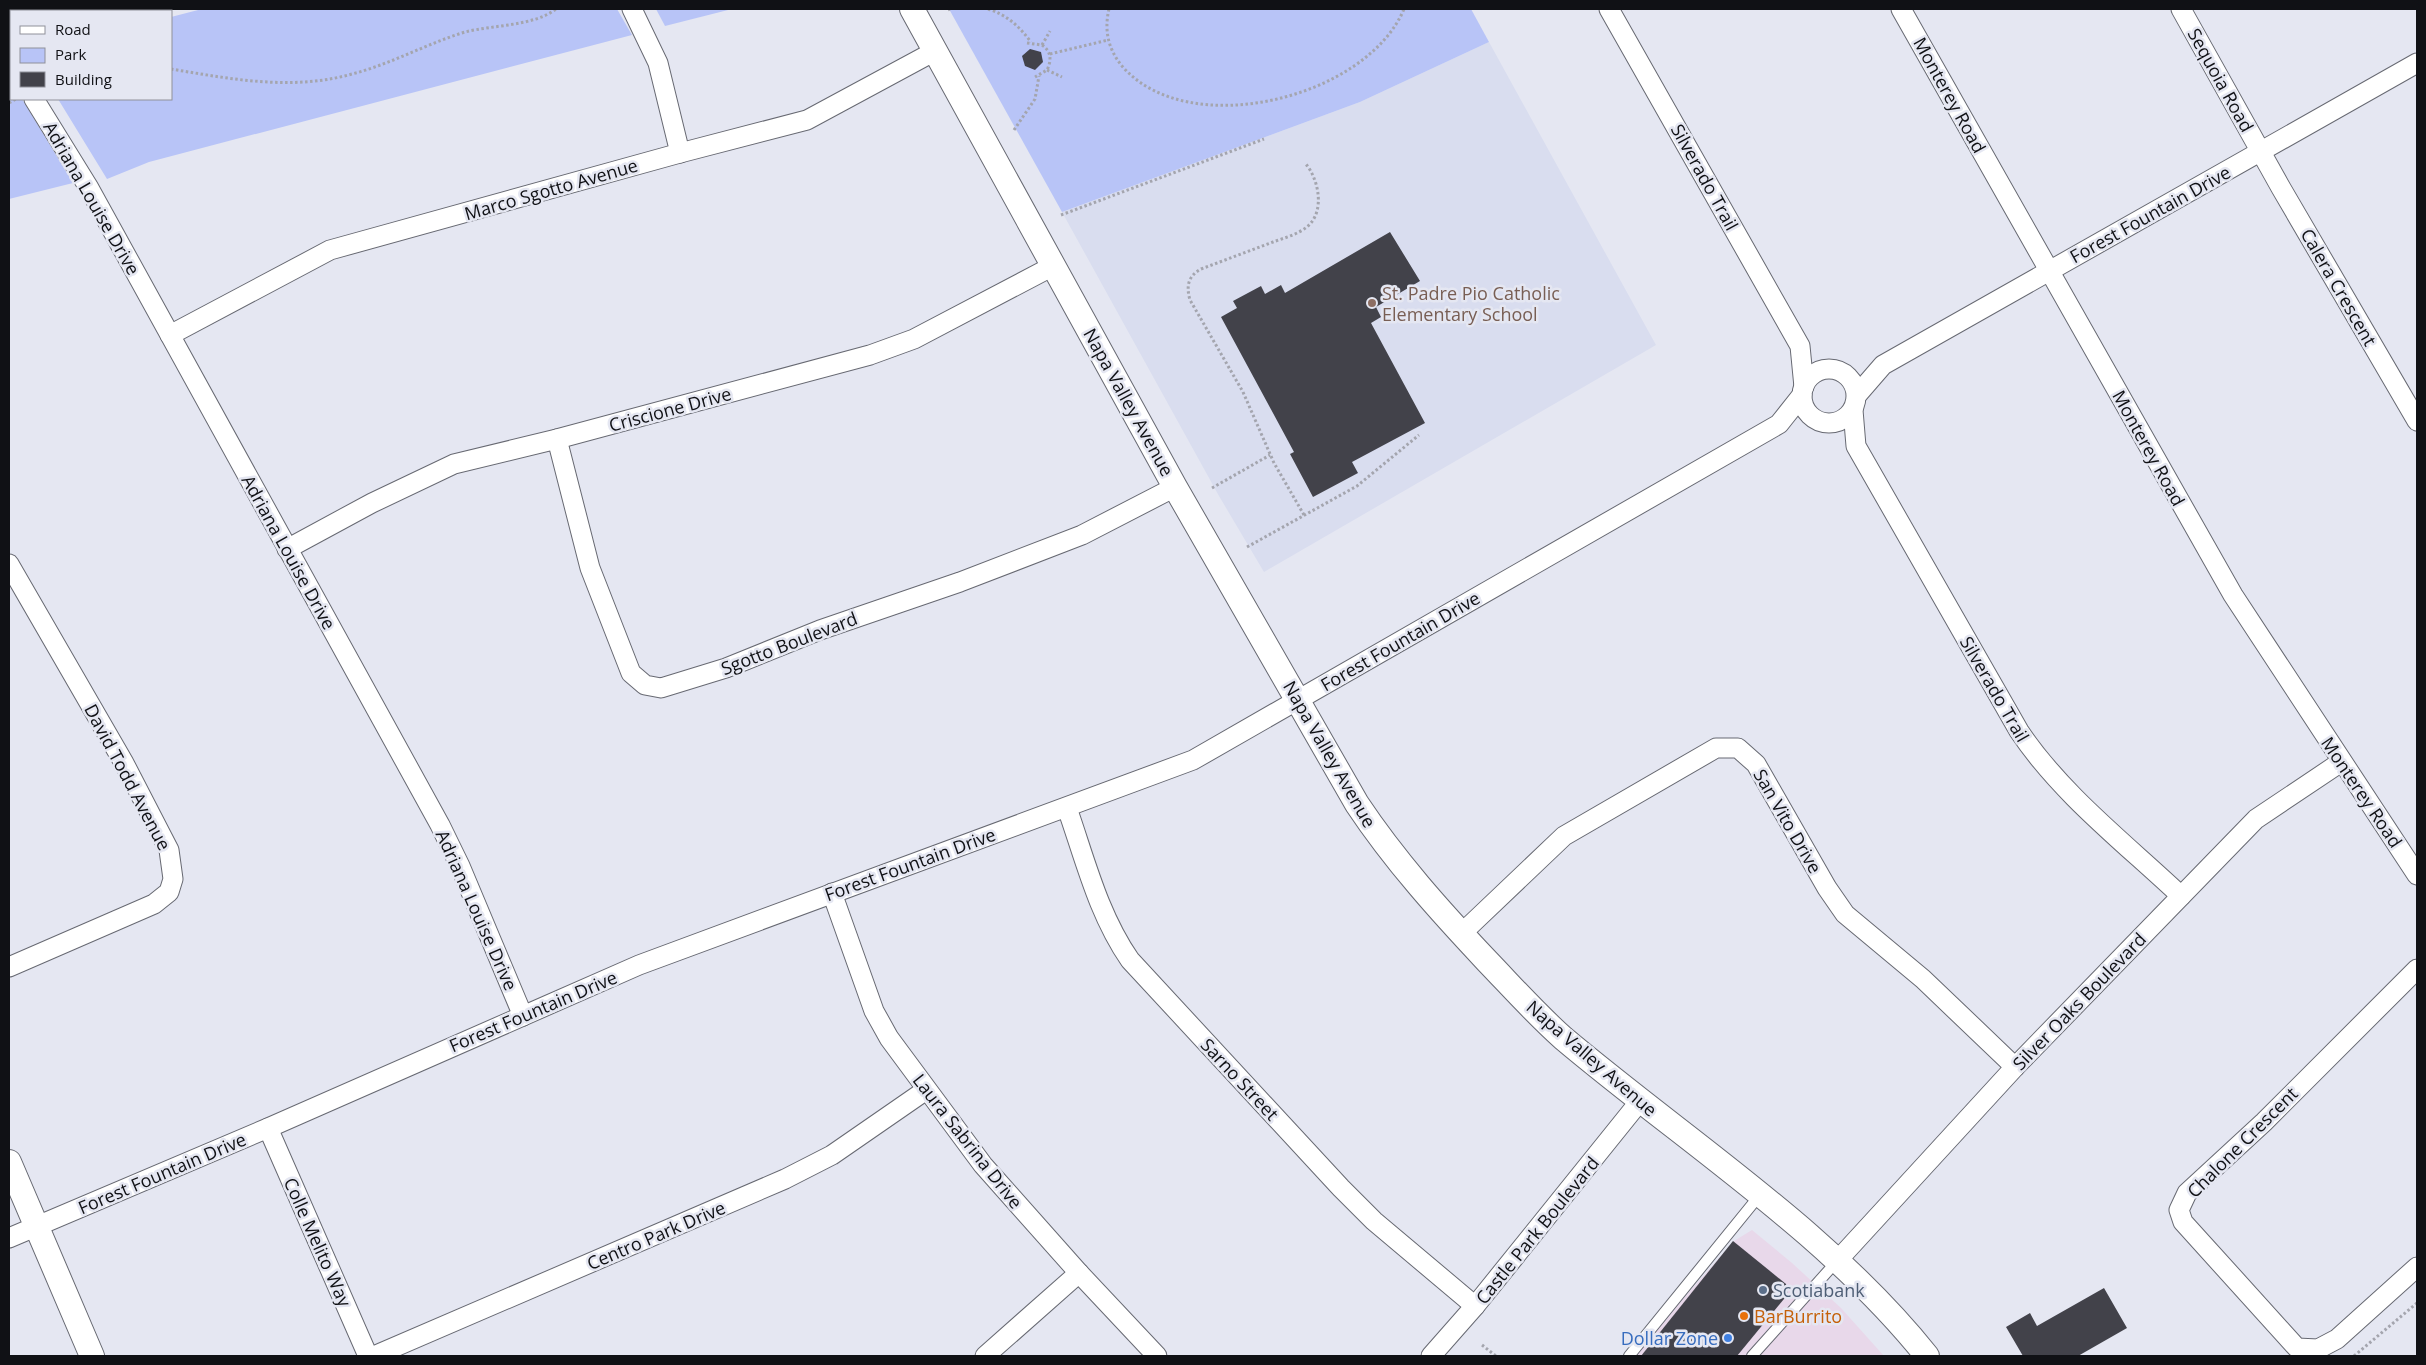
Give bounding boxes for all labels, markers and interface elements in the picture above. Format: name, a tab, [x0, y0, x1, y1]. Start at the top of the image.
legend	[10, 10, 172, 100]
text: Road	[55, 19, 91, 39]
street label: Sequoia Road	[2183, 24, 2259, 136]
street label: Monterey Road	[1908, 33, 1992, 157]
text: Park	[55, 44, 86, 64]
text: Building	[55, 69, 112, 89]
street label: Adriana Louise Drive	[38, 117, 146, 279]
street label: Silverado Trail	[1666, 119, 1744, 235]
street label: Marco Sgotto Avenue	[462, 153, 640, 225]
street label: Forest Fountain Drive	[2065, 160, 2235, 268]
street label: Calera Crescent	[2296, 224, 2382, 350]
place label: St. Padre Pio Catholic Elementary School	[1382, 281, 1560, 326]
marker: St. Padre Pio Catholic Elementary School	[1366, 297, 1378, 309]
street label: Napa Valley Avenue	[1078, 324, 1180, 480]
street label: Criscione Drive	[606, 381, 734, 437]
street label: Monterey Road	[2107, 386, 2191, 510]
street label: Adriana Louise Drive	[237, 470, 341, 634]
street label: Forest Fountain Drive	[1316, 586, 1484, 696]
street label: Sgotto Boulevard	[717, 606, 861, 680]
street label: Silverado Trail	[1955, 632, 2035, 746]
street label: Napa Valley Avenue	[1278, 676, 1382, 832]
street label: David Todd Avenue	[79, 700, 177, 854]
street label: Monterey Road	[2316, 732, 2408, 852]
street label: San Vito Drive	[1748, 764, 1828, 878]
street label: Forest Fountain Drive	[821, 822, 999, 906]
street label: Adriana Louise Drive	[431, 826, 523, 994]
street label: Silver Oaks Boulevard	[2007, 927, 2151, 1075]
street label: Forest Fountain Drive	[445, 965, 621, 1057]
street label: Napa Valley Avenue	[1522, 995, 1662, 1121]
street label: Sarno Street	[1196, 1033, 1284, 1125]
street label: Laura Sabrina Drive	[908, 1069, 1028, 1213]
street label: Chalone Crescent	[2181, 1081, 2303, 1203]
street label: Forest Fountain Drive	[74, 1127, 250, 1219]
street label: Castle Park Boulevard	[1470, 1151, 1604, 1309]
street label: Colle Melito Way	[279, 1174, 358, 1311]
street label: Centro Park Drive	[583, 1195, 729, 1275]
place label: Scotiabank	[1773, 1278, 1865, 1302]
marker: Scotiabank	[1757, 1284, 1769, 1296]
place label: BarBurrito	[1754, 1304, 1842, 1328]
marker: BarBurrito	[1738, 1310, 1750, 1322]
place label: Dollar Zone	[1621, 1326, 1718, 1350]
marker: Dollar Zone	[1722, 1332, 1734, 1344]

